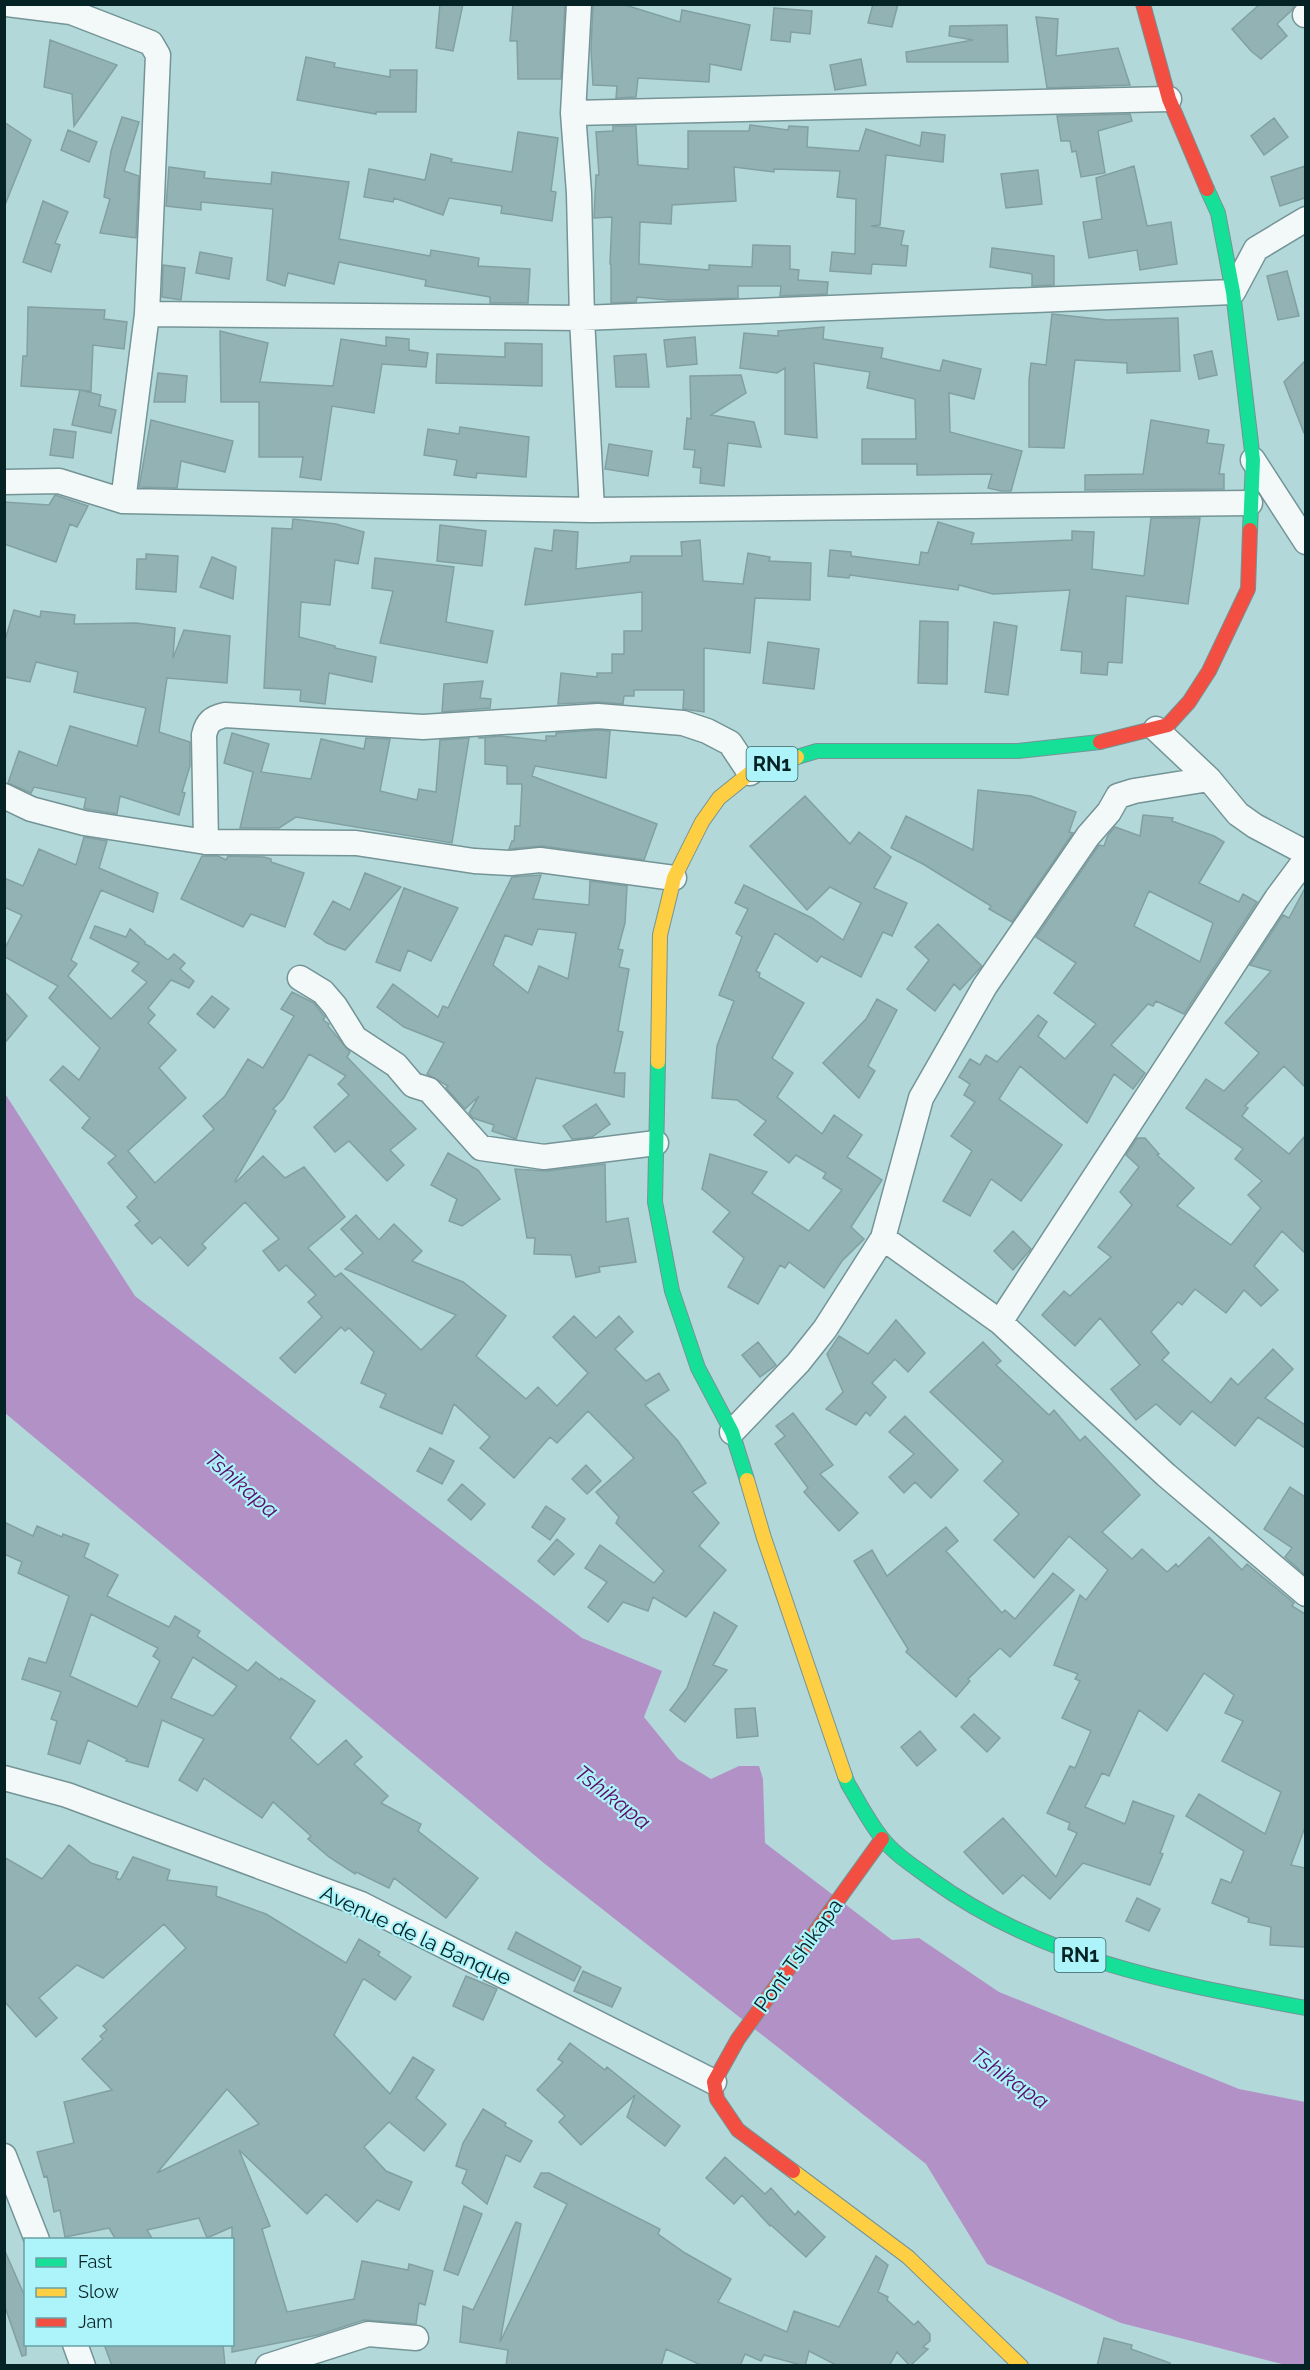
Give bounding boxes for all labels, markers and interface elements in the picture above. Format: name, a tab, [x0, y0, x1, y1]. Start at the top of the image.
road number: RN1	[746, 747, 798, 781]
water label: Tshikapa	[200, 1445, 284, 1523]
water label: Tshikapa	[570, 1759, 656, 1835]
street label: Avenue de la Banque	[317, 1880, 515, 1990]
street label: Pont Tshikapa	[749, 1894, 847, 2016]
road number: RN1	[1054, 1938, 1106, 1972]
water label: Tshikapa	[966, 2042, 1054, 2114]
legend	[24, 2238, 234, 2346]
text: Fast	[78, 2251, 112, 2272]
text: Slow	[78, 2281, 119, 2302]
text: Jam	[78, 2311, 113, 2332]

